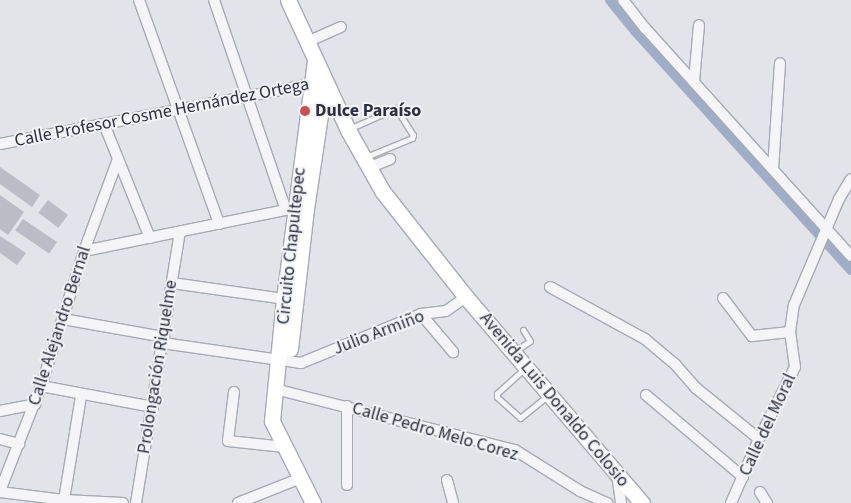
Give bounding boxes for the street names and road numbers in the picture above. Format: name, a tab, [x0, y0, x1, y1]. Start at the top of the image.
street label: Calle Profesor Cosme Hernández Ortega	[13, 74, 311, 152]
street label: Circuito Chapultepec	[273, 166, 311, 326]
street label: Calle Alejandro Bernal	[24, 244, 96, 408]
street label: Prolongación Riquelme	[134, 279, 182, 455]
street label: Julio Armiño	[330, 306, 428, 360]
street label: Avenida Luis Donaldo Colosio	[475, 308, 633, 492]
street label: Calle del Moral	[735, 370, 801, 480]
street label: Calle Pedro Melo Corez	[349, 398, 521, 466]

